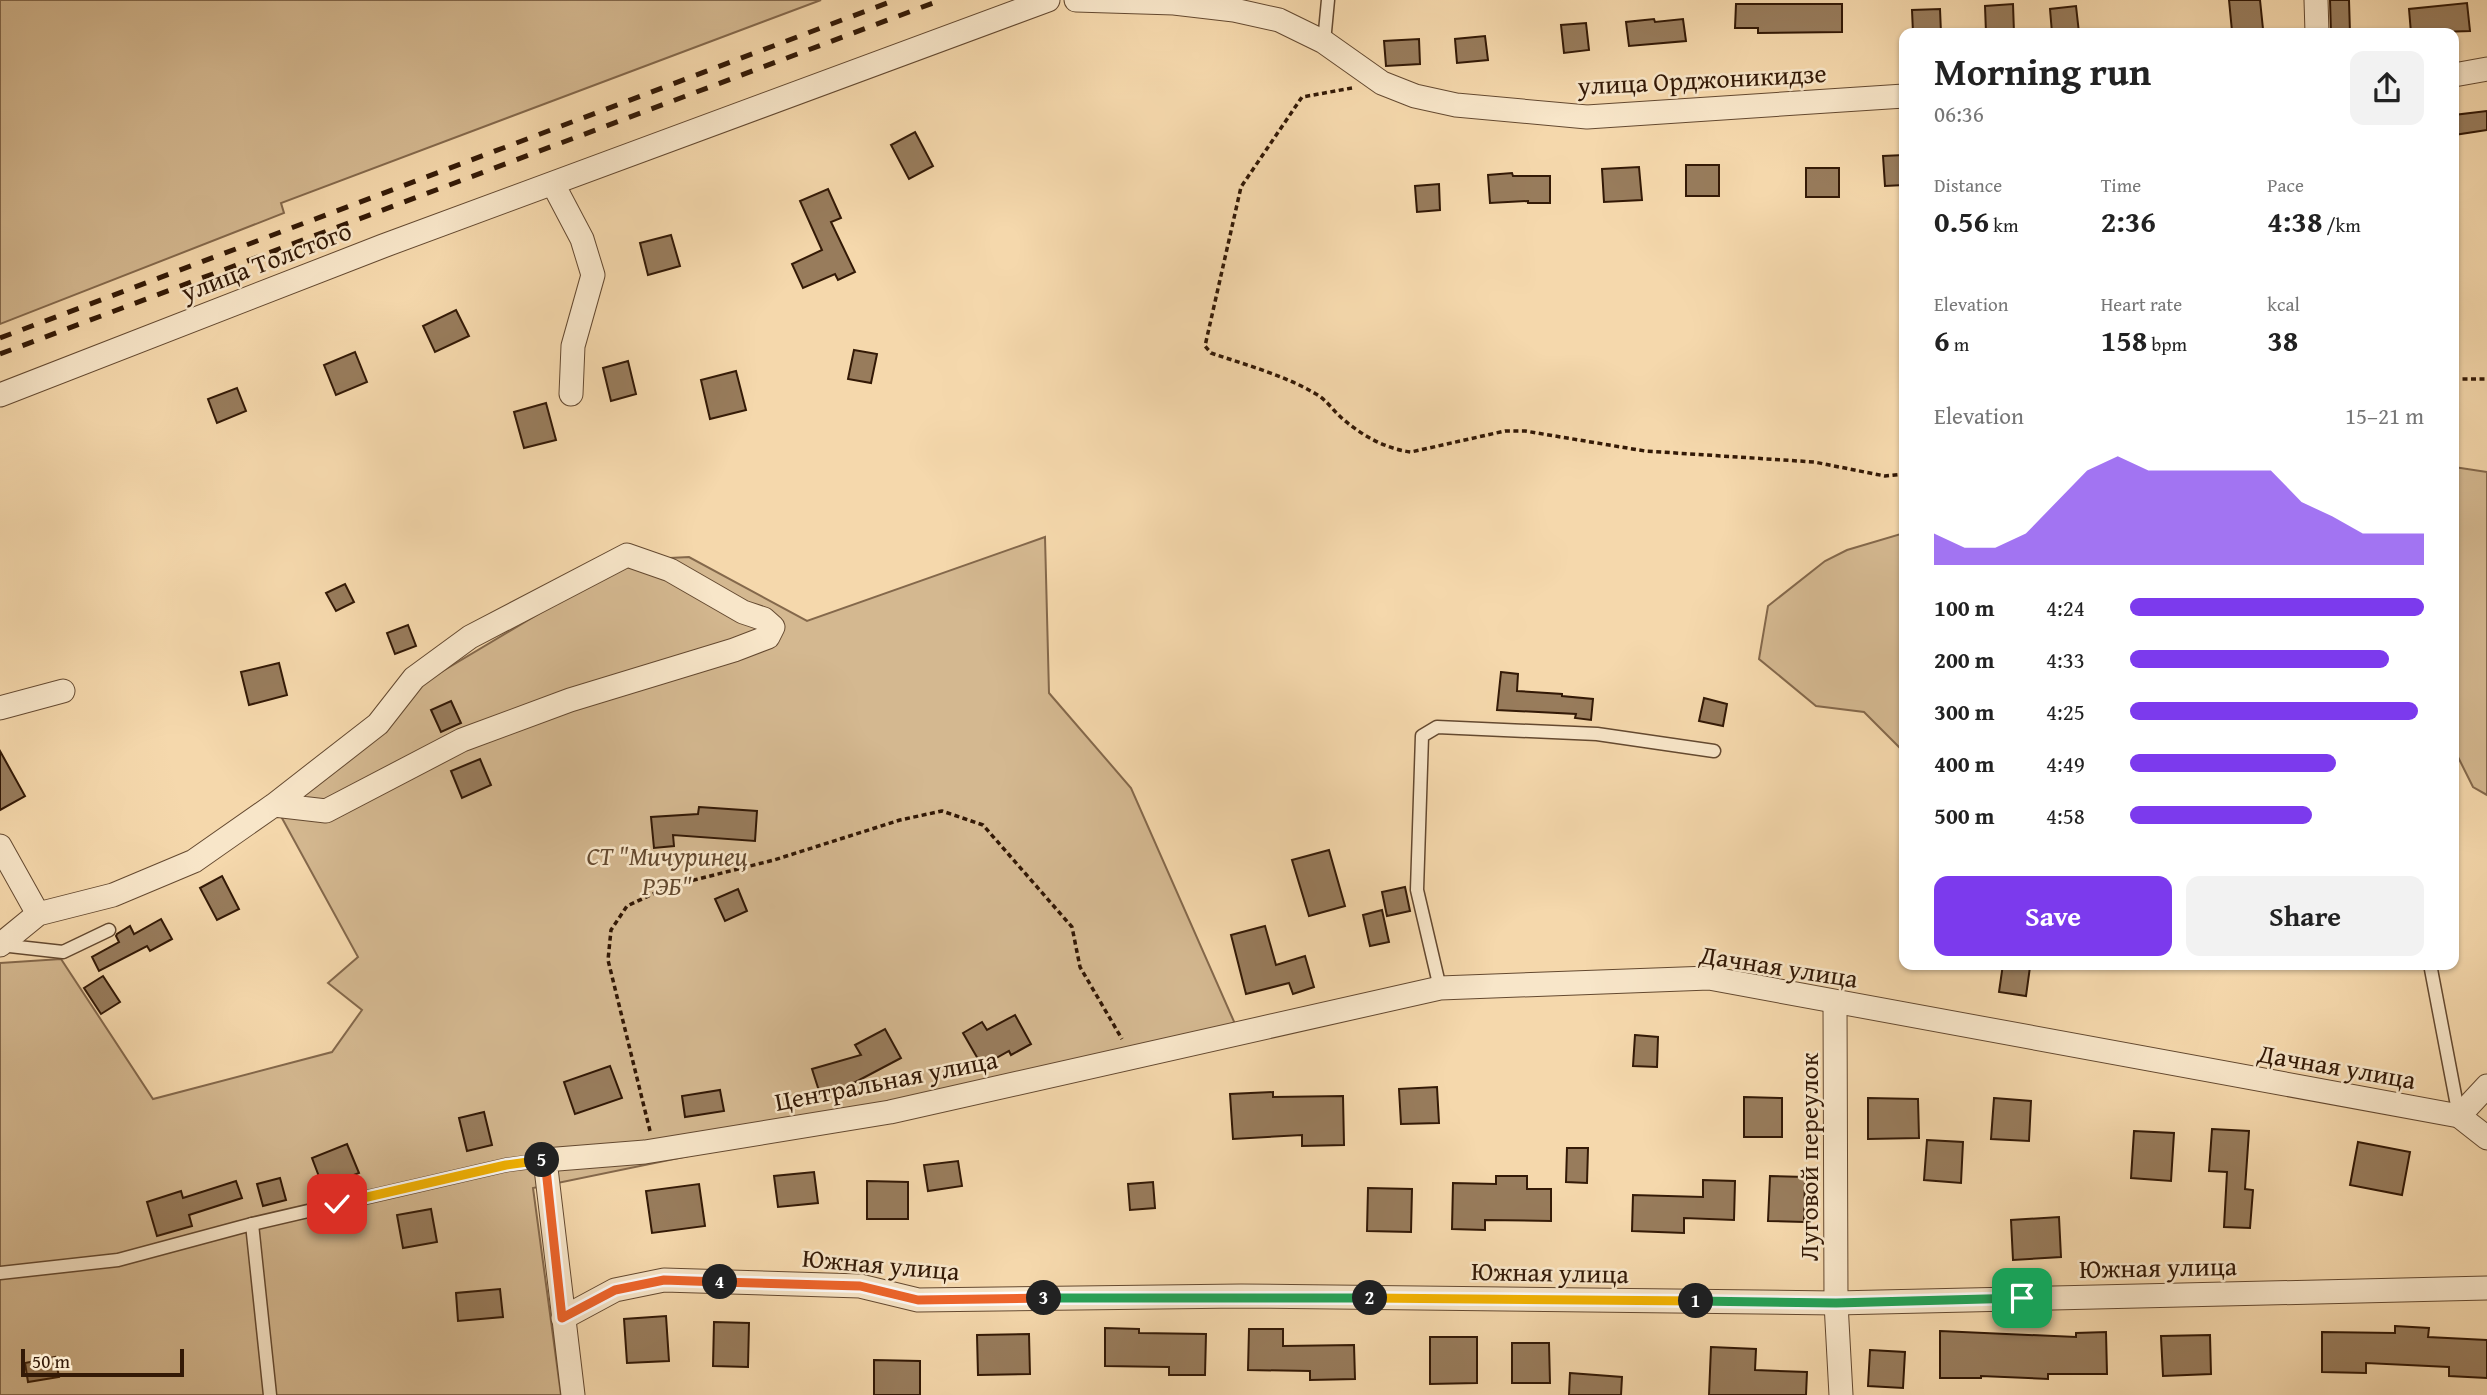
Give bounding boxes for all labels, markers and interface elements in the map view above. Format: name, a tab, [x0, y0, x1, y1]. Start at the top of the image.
text: Morning run	[1934, 43, 2151, 99]
button: share	[2350, 51, 2424, 125]
street label: улица Орджоникидзе	[1575, 53, 1828, 105]
text: 06:36	[1934, 97, 1984, 130]
text: Distance	[1934, 171, 2002, 199]
text: Time	[2101, 171, 2141, 199]
text: Pace	[2267, 171, 2304, 199]
text: 0.56	[1934, 199, 1989, 243]
text: 2:36	[2101, 199, 2156, 243]
text: 4:38	[2267, 199, 2322, 243]
street label: улица Толстого	[174, 211, 357, 312]
text: km	[1989, 211, 2018, 239]
text: /km	[2322, 211, 2361, 239]
text: Elevation	[1934, 290, 2008, 318]
text: Heart rate	[2101, 290, 2182, 318]
text: kcal	[2267, 290, 2300, 318]
text: 6	[1934, 318, 1950, 362]
text: 158	[2101, 318, 2147, 362]
text: 38	[2267, 318, 2298, 362]
text: m	[1950, 330, 1969, 358]
text: bpm	[2147, 330, 2187, 358]
text: Elevation	[1934, 399, 2024, 432]
text: 15–21 m	[2345, 399, 2424, 432]
text: 100 m	[1934, 591, 1995, 624]
text: 4:24	[2046, 591, 2085, 624]
text: 200 m	[1934, 643, 1995, 676]
text: 4:33	[2046, 643, 2085, 676]
text: 300 m	[1934, 695, 1995, 728]
text: 4:25	[2046, 695, 2085, 728]
text: 400 m	[1934, 747, 1995, 780]
text: 4:49	[2046, 747, 2085, 780]
text: 500 m	[1934, 799, 1995, 832]
text: 4:58	[2046, 799, 2085, 832]
park label: СТ "Мичуринец РЭБ"	[587, 836, 747, 905]
button: Save	[1934, 876, 2172, 956]
button: Share	[2186, 876, 2424, 956]
street label: Дачная улица	[1696, 934, 1861, 998]
street label: Дачная улица	[2254, 1033, 2420, 1099]
street label: Центральная улица	[771, 1039, 1001, 1121]
street label: Луговой переулок	[1789, 1052, 1828, 1261]
pin: 5	[524, 1142, 560, 1178]
text: 5	[537, 1145, 546, 1173]
pin	[307, 1174, 367, 1234]
icon: check	[318, 1185, 356, 1223]
street label: Южная улица	[801, 1238, 962, 1290]
street label: Южная улица	[2079, 1246, 2238, 1288]
street label: Южная улица	[1471, 1251, 1630, 1293]
pin: 4	[702, 1264, 738, 1300]
text: 4	[715, 1267, 724, 1295]
pin	[1992, 1268, 2052, 1328]
icon: arrive	[2003, 1279, 2041, 1317]
pin: 3	[1026, 1280, 1062, 1316]
pin: 2	[1352, 1280, 1388, 1316]
text: 3	[1039, 1283, 1048, 1311]
text: 2	[1365, 1283, 1374, 1311]
pin: 1	[1678, 1284, 1714, 1318]
text: 1	[1691, 1286, 1700, 1314]
scale bar	[21, 1346, 184, 1378]
text: 50 m	[32, 1347, 70, 1375]

